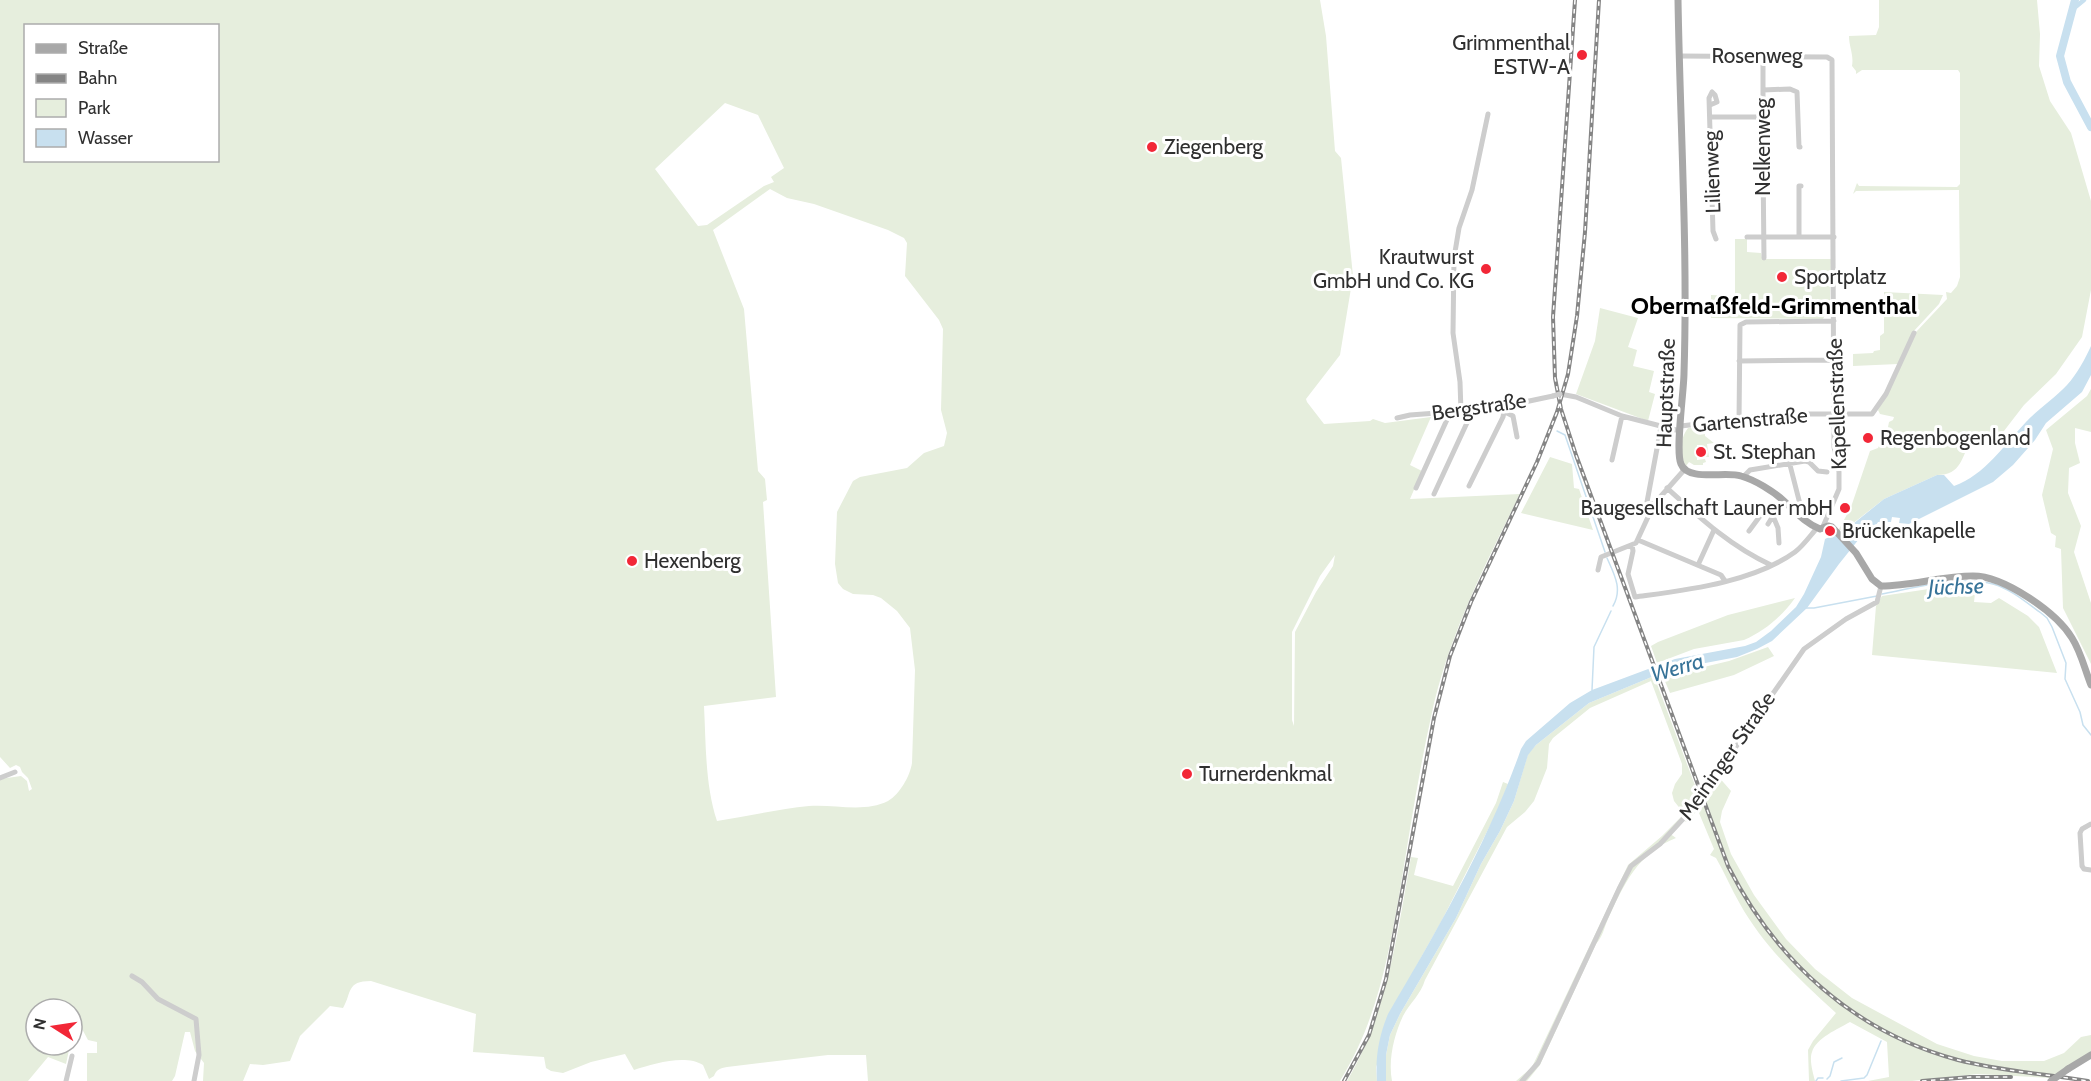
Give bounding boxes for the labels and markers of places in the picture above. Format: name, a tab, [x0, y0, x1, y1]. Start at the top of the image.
place label: Grimmenthal ESTW-A	[1452, 30, 1570, 79]
marker: Grimmenthal ESTW-A	[1575, 48, 1589, 62]
place label: Ziegenberg	[1164, 134, 1263, 159]
marker: Ziegenberg	[1145, 140, 1159, 154]
place label: Krautwurst GmbH und Co. KG	[1313, 244, 1474, 293]
marker: Krautwurst GmbH und Co. KG	[1479, 262, 1493, 276]
place label: Sportplatz	[1794, 264, 1887, 289]
marker: Sportplatz	[1775, 270, 1789, 284]
place label: Regenbogenland	[1880, 425, 2031, 450]
marker: Regenbogenland	[1861, 431, 1875, 445]
place label: St. Stephan	[1713, 439, 1816, 464]
marker: St. Stephan	[1694, 445, 1708, 459]
place label: Baugesellschaft Launer mbH	[1581, 495, 1833, 520]
marker: Baugesellschaft Launer mbH	[1838, 501, 1852, 515]
place label: Brückenkapelle	[1842, 518, 1976, 543]
marker: Brückenkapelle	[1823, 524, 1837, 538]
place label: Hexenberg	[644, 548, 741, 573]
marker: Hexenberg	[625, 554, 639, 568]
place label: Turnerdenkmal	[1199, 761, 1332, 786]
marker: Turnerdenkmal	[1180, 767, 1194, 781]

